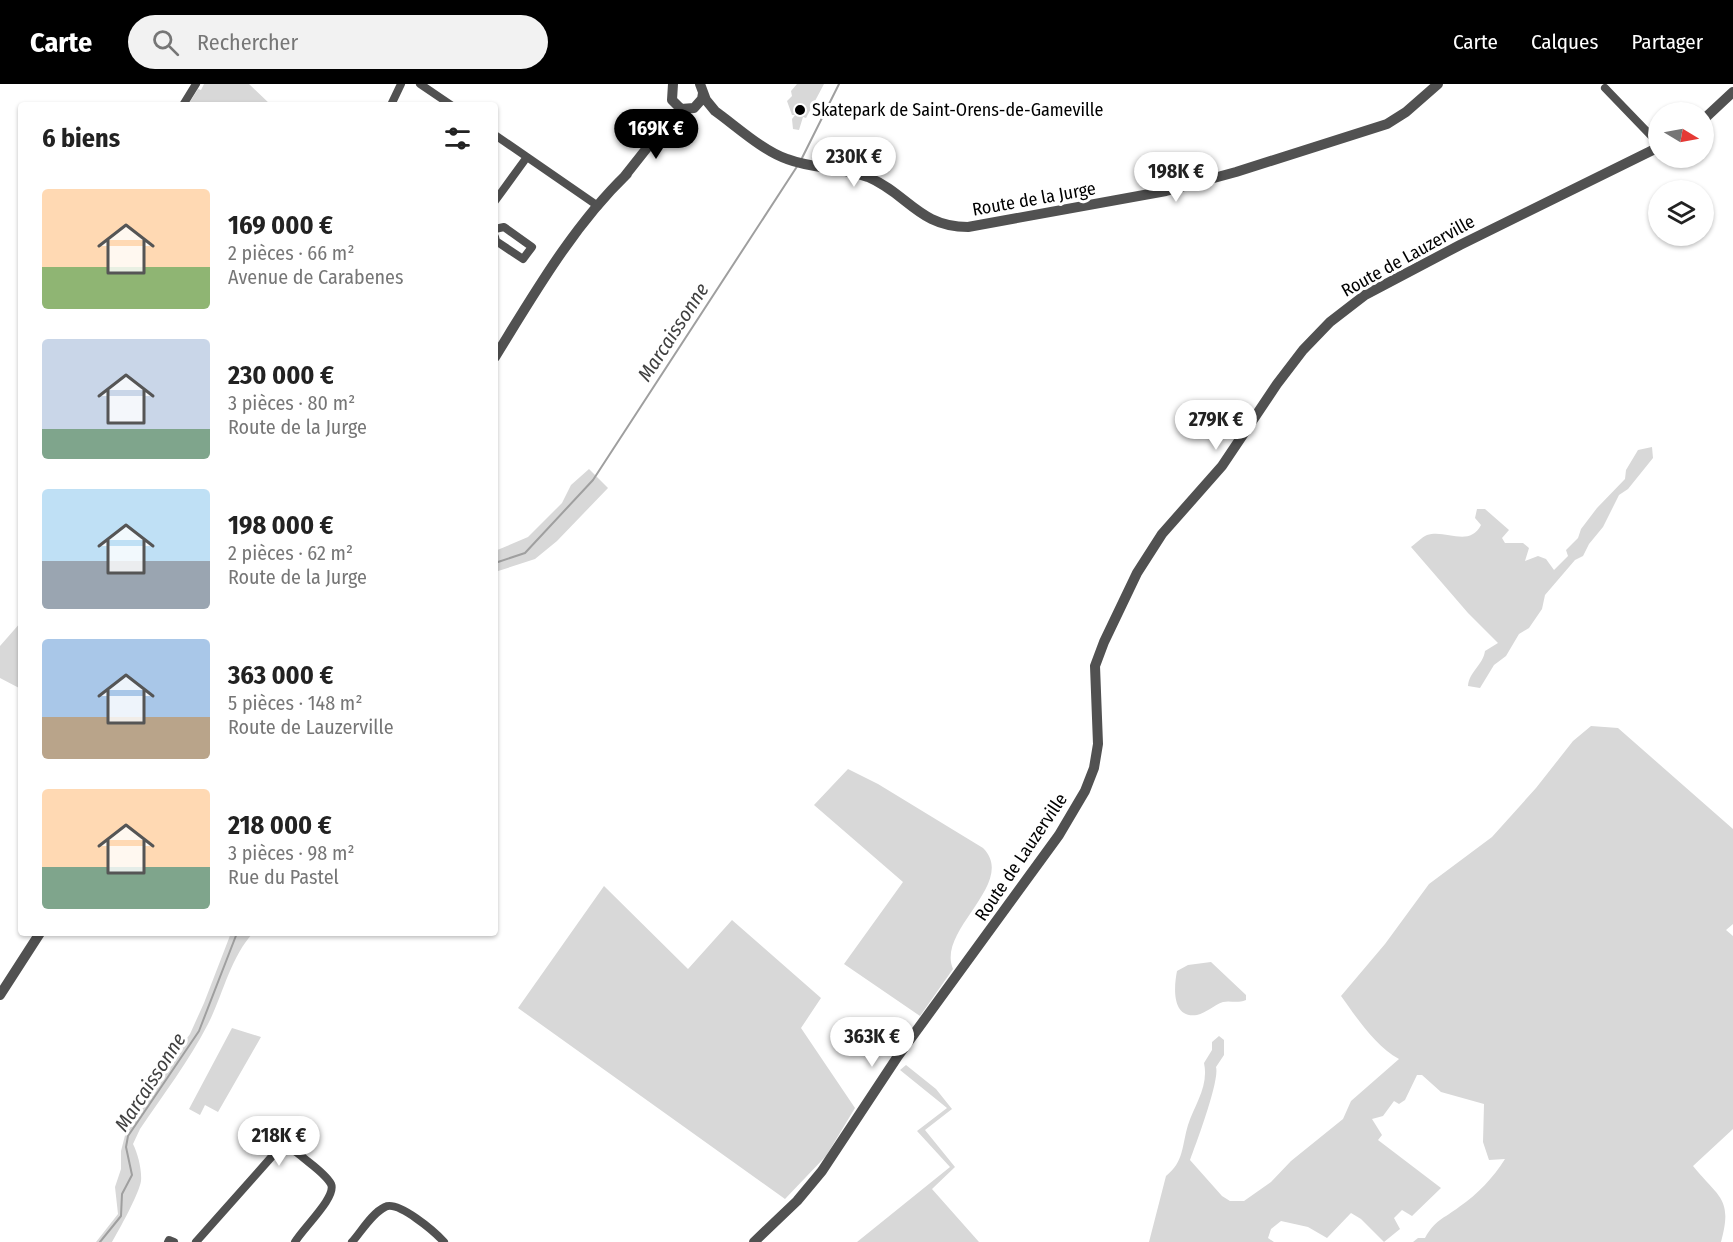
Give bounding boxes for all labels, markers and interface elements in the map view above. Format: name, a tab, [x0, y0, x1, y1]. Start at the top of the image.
search box	[128, 15, 548, 69]
text: Carte	[30, 26, 92, 59]
icon: search	[149, 26, 182, 59]
text: Rechercher	[197, 29, 298, 56]
text: Carte	[1453, 29, 1498, 55]
text: Calques	[1531, 29, 1598, 55]
text: Partager	[1631, 29, 1703, 55]
place label: Skatepark de Saint-Orens-de-Gameville	[812, 99, 1103, 121]
north arrow	[1648, 102, 1714, 168]
map controls	[1648, 102, 1714, 246]
marker: Skatepark de Saint-Orens-de-Gameville	[793, 103, 807, 117]
pin: 169K €	[607, 109, 705, 160]
text: 169K €	[628, 116, 684, 140]
icon: filters	[441, 122, 474, 155]
text: 6 biens	[42, 123, 120, 154]
pin: 230K €	[805, 137, 903, 188]
text: 230K €	[826, 144, 882, 168]
pin: 198K €	[1127, 152, 1225, 203]
text: 198K €	[1148, 159, 1204, 183]
street label: Route de la Jurge	[971, 177, 1098, 221]
button: layers	[1648, 180, 1714, 246]
text: 169 000 €	[228, 210, 333, 241]
street label: Route de Lauzerville	[1337, 210, 1479, 302]
icon: home	[90, 213, 162, 285]
text: 2 pièces · 66 m²	[228, 241, 354, 265]
text: Avenue de Carabenes	[228, 265, 404, 289]
water label: Marcaissonne	[632, 278, 714, 386]
text: 230 000 €	[228, 360, 334, 391]
icon: home	[90, 363, 162, 435]
text: 3 pièces · 80 m²	[228, 391, 355, 415]
pin: 279K €	[1167, 400, 1265, 451]
text: 279K €	[1189, 407, 1243, 431]
text: Route de la Jurge	[228, 415, 367, 439]
text: 198 000 €	[228, 510, 334, 541]
icon: home	[90, 513, 162, 585]
text: 2 pièces · 62 m²	[228, 541, 353, 565]
text: Route de la Jurge	[228, 565, 367, 589]
text: 363 000 €	[228, 660, 333, 691]
icon: home	[90, 663, 162, 735]
text: 5 pièces · 148 m²	[228, 691, 362, 715]
text: Route de Lauzerville	[228, 715, 394, 739]
street label: Route de Lauzerville	[970, 789, 1072, 925]
text: 218 000 €	[228, 810, 332, 841]
icon: home	[90, 813, 162, 885]
text: 3 pièces · 98 m²	[228, 841, 354, 865]
text: Rue du Pastel	[228, 865, 339, 889]
pin: 363K €	[823, 1017, 921, 1068]
text: 363K €	[844, 1024, 900, 1048]
water label: Marcaissonne	[109, 1028, 191, 1136]
pin: 218K €	[230, 1116, 328, 1167]
text: 218K €	[252, 1123, 306, 1147]

